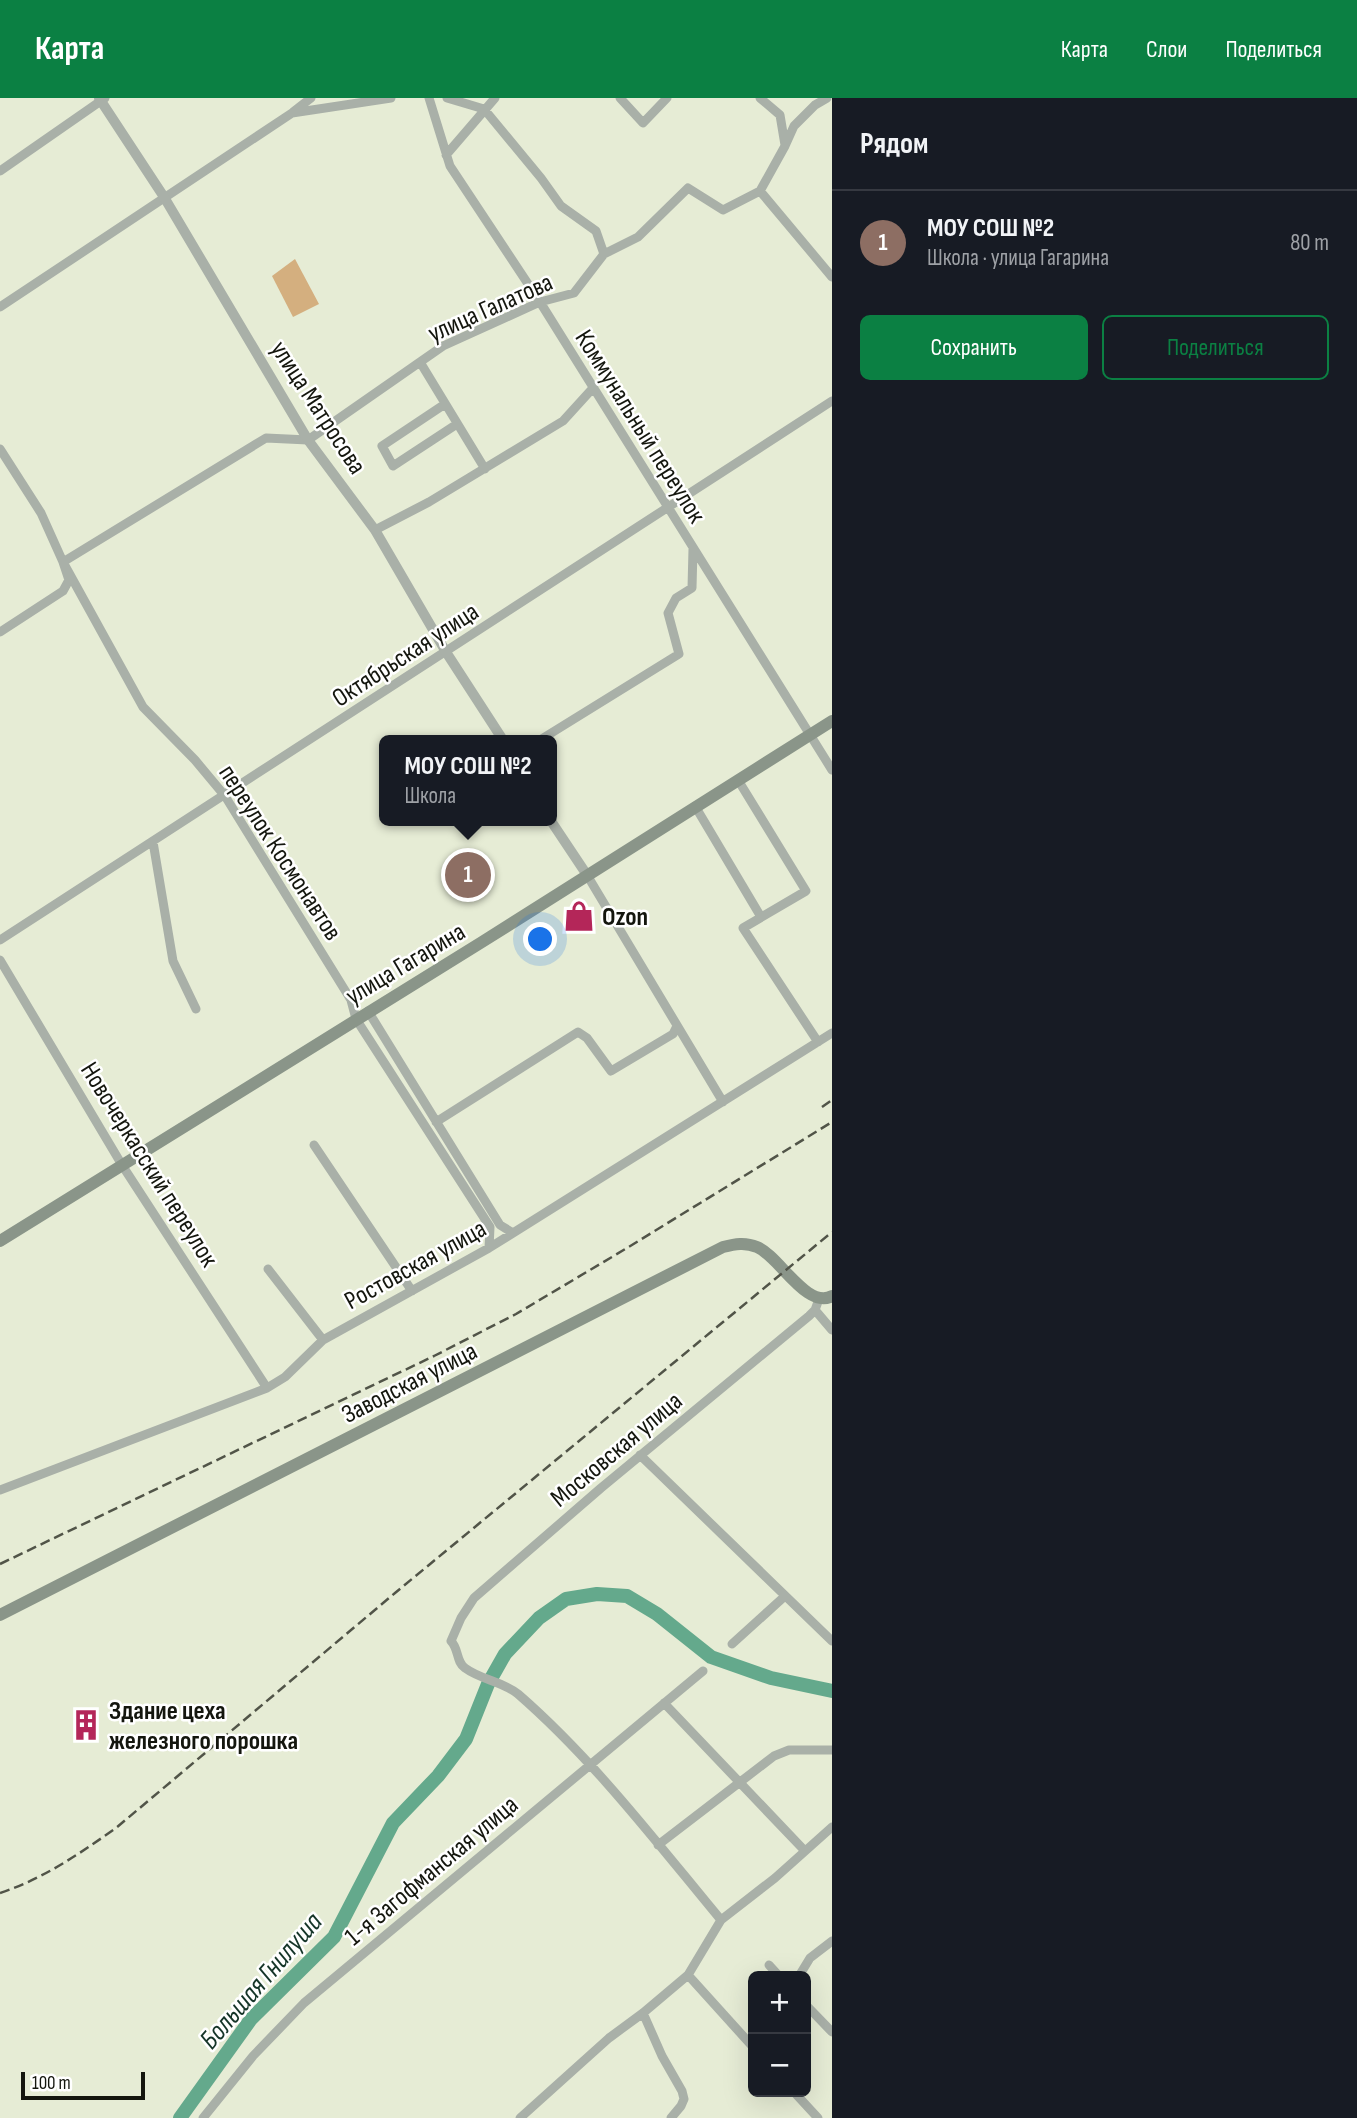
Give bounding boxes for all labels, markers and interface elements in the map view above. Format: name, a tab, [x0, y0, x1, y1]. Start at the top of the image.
text: Карта	[35, 29, 104, 69]
text: Карта	[1061, 35, 1108, 64]
text: Слои	[1146, 35, 1187, 64]
text: Поделиться	[1225, 35, 1322, 64]
text: Рядом	[860, 126, 928, 162]
text: МОУ СОШ №2	[927, 213, 1054, 244]
text: 1	[878, 229, 888, 257]
text: 80 m	[1290, 229, 1329, 257]
text: Школа · улица Гагарина	[927, 244, 1109, 272]
street label: улица Галатова	[423, 267, 558, 350]
button: Сохранить	[860, 315, 1088, 380]
button: Поделиться	[1102, 315, 1329, 380]
street label: Коммунальный переулок	[568, 325, 712, 529]
street label: улица Матросова	[263, 335, 372, 480]
street label: Октябрьская улица	[327, 596, 485, 714]
popup	[379, 735, 557, 826]
text: МОУ СОШ №2	[404, 751, 532, 782]
street label: переулок Космонавтов	[211, 759, 348, 946]
text: Школа	[404, 782, 456, 810]
pin: 1	[445, 849, 491, 901]
shop icon: Ozon	[562, 899, 596, 933]
place label: Ozon	[602, 902, 648, 933]
street label: улица Гагарина	[340, 917, 471, 1012]
your location	[523, 922, 557, 956]
street label: Новочеркасский переулок	[73, 1057, 224, 1273]
street label: Ростовская улица	[339, 1214, 492, 1317]
street label: Заводская улица	[337, 1336, 483, 1431]
street label: Московская улица	[545, 1386, 689, 1514]
place label: Здание цеха железного порошка	[109, 1696, 298, 1757]
building icon: Здание цеха железного порошка	[69, 1708, 103, 1742]
street label: 1-я Загофманская улица	[339, 1790, 525, 1953]
water label: Большая Гнилуша	[193, 1905, 330, 2056]
map controls	[748, 1971, 811, 2097]
button: +	[748, 1971, 811, 2034]
button: −	[748, 2034, 811, 2097]
scale bar	[21, 2069, 145, 2101]
text: 100 m	[32, 2072, 71, 2095]

